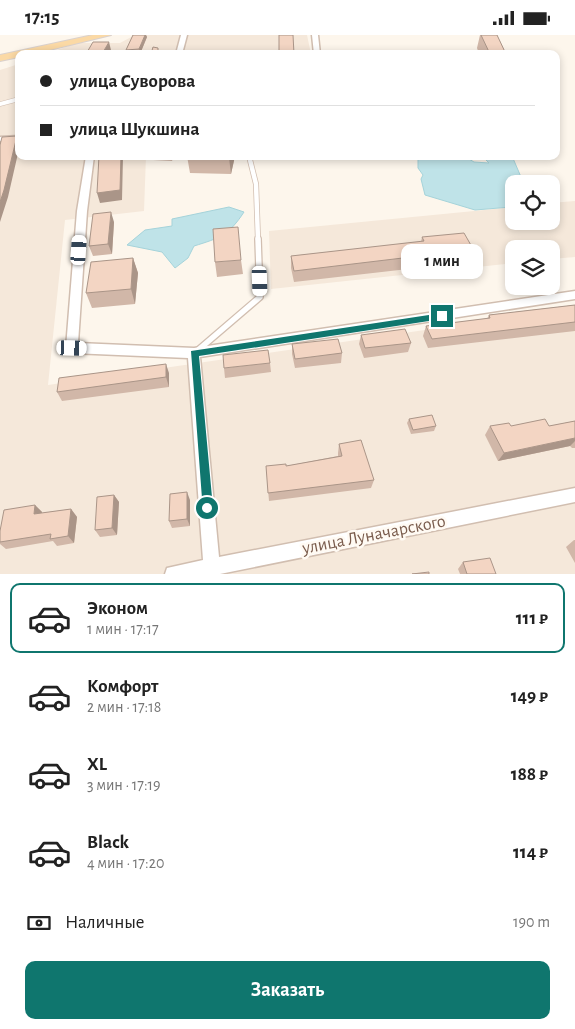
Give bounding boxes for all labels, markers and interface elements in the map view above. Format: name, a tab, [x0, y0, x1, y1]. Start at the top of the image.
text: 17:15	[25, 8, 59, 27]
text: улица Суворова	[70, 72, 195, 91]
text: улица Шукшина	[70, 120, 200, 139]
map controls	[505, 175, 560, 295]
button: locate	[505, 175, 560, 230]
car	[70, 235, 87, 265]
button: layers	[505, 240, 560, 295]
callout: 1 мин	[401, 243, 483, 279]
text: 1 мин	[424, 253, 460, 269]
car	[251, 266, 268, 296]
route end	[431, 305, 453, 327]
car	[56, 340, 87, 356]
route start	[196, 497, 218, 519]
street label: улица Луначарского	[300, 512, 447, 558]
icon: car	[27, 596, 72, 641]
text: Эконом	[87, 599, 148, 618]
text: 111 ₽	[516, 609, 548, 628]
text: 1 мин · 17:17	[87, 621, 159, 637]
icon: car	[27, 674, 72, 719]
text: Комфорт	[87, 677, 158, 696]
text: 149 ₽	[511, 687, 548, 706]
text: 2 мин · 17:18	[87, 699, 161, 715]
icon: car	[27, 752, 72, 797]
text: XL	[87, 755, 107, 774]
text: 188 ₽	[511, 765, 548, 784]
text: 3 мин · 17:19	[87, 777, 161, 793]
icon: car	[27, 830, 72, 875]
text: Black	[87, 833, 129, 852]
text: 114 ₽	[513, 843, 548, 862]
text: 4 мин · 17:20	[87, 855, 164, 871]
icon: cash	[25, 909, 53, 937]
text: Наличные	[65, 913, 145, 932]
text: 190 m	[513, 914, 550, 930]
button: Заказать	[25, 961, 550, 1019]

